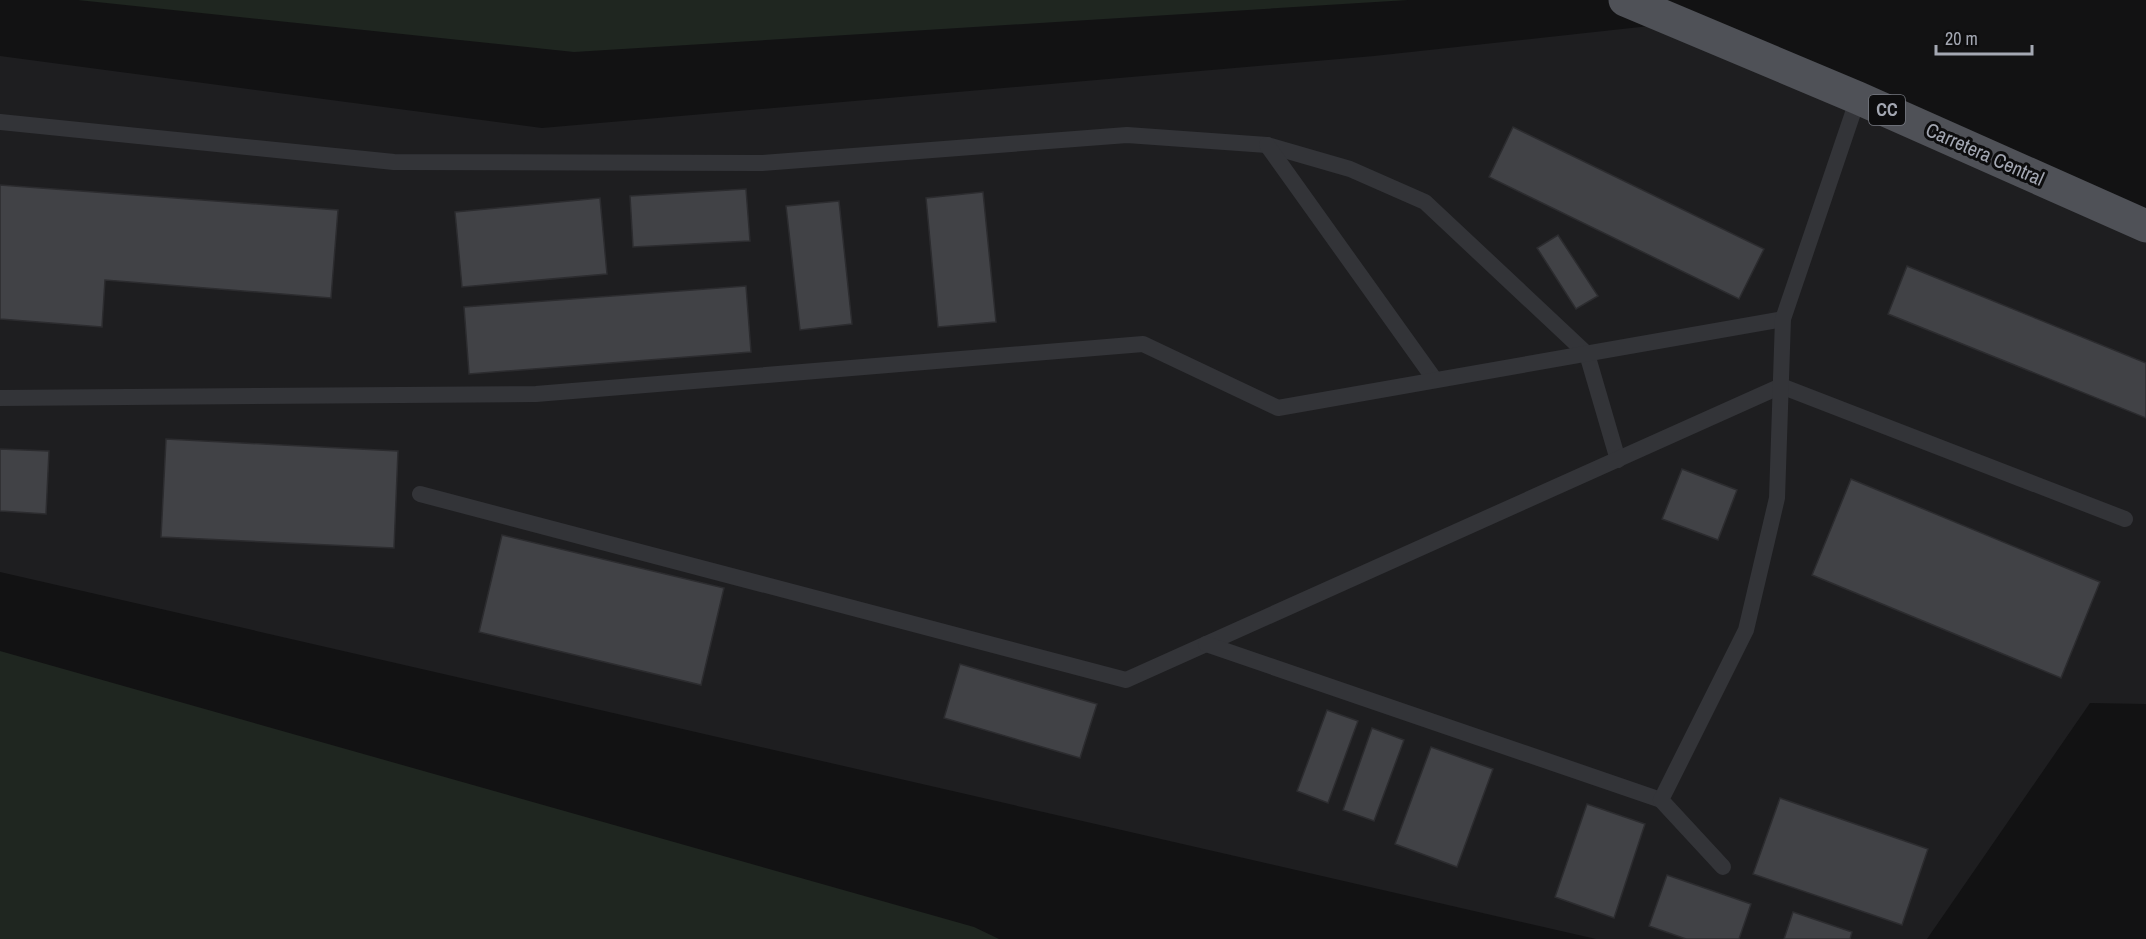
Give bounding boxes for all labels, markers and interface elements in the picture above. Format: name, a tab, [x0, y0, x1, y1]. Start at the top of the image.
scale bar	[1936, 18, 2032, 56]
text: 20 m	[1945, 26, 1978, 51]
road number: CC	[1869, 95, 1905, 125]
street label: Carretera Central	[1922, 115, 2049, 192]

